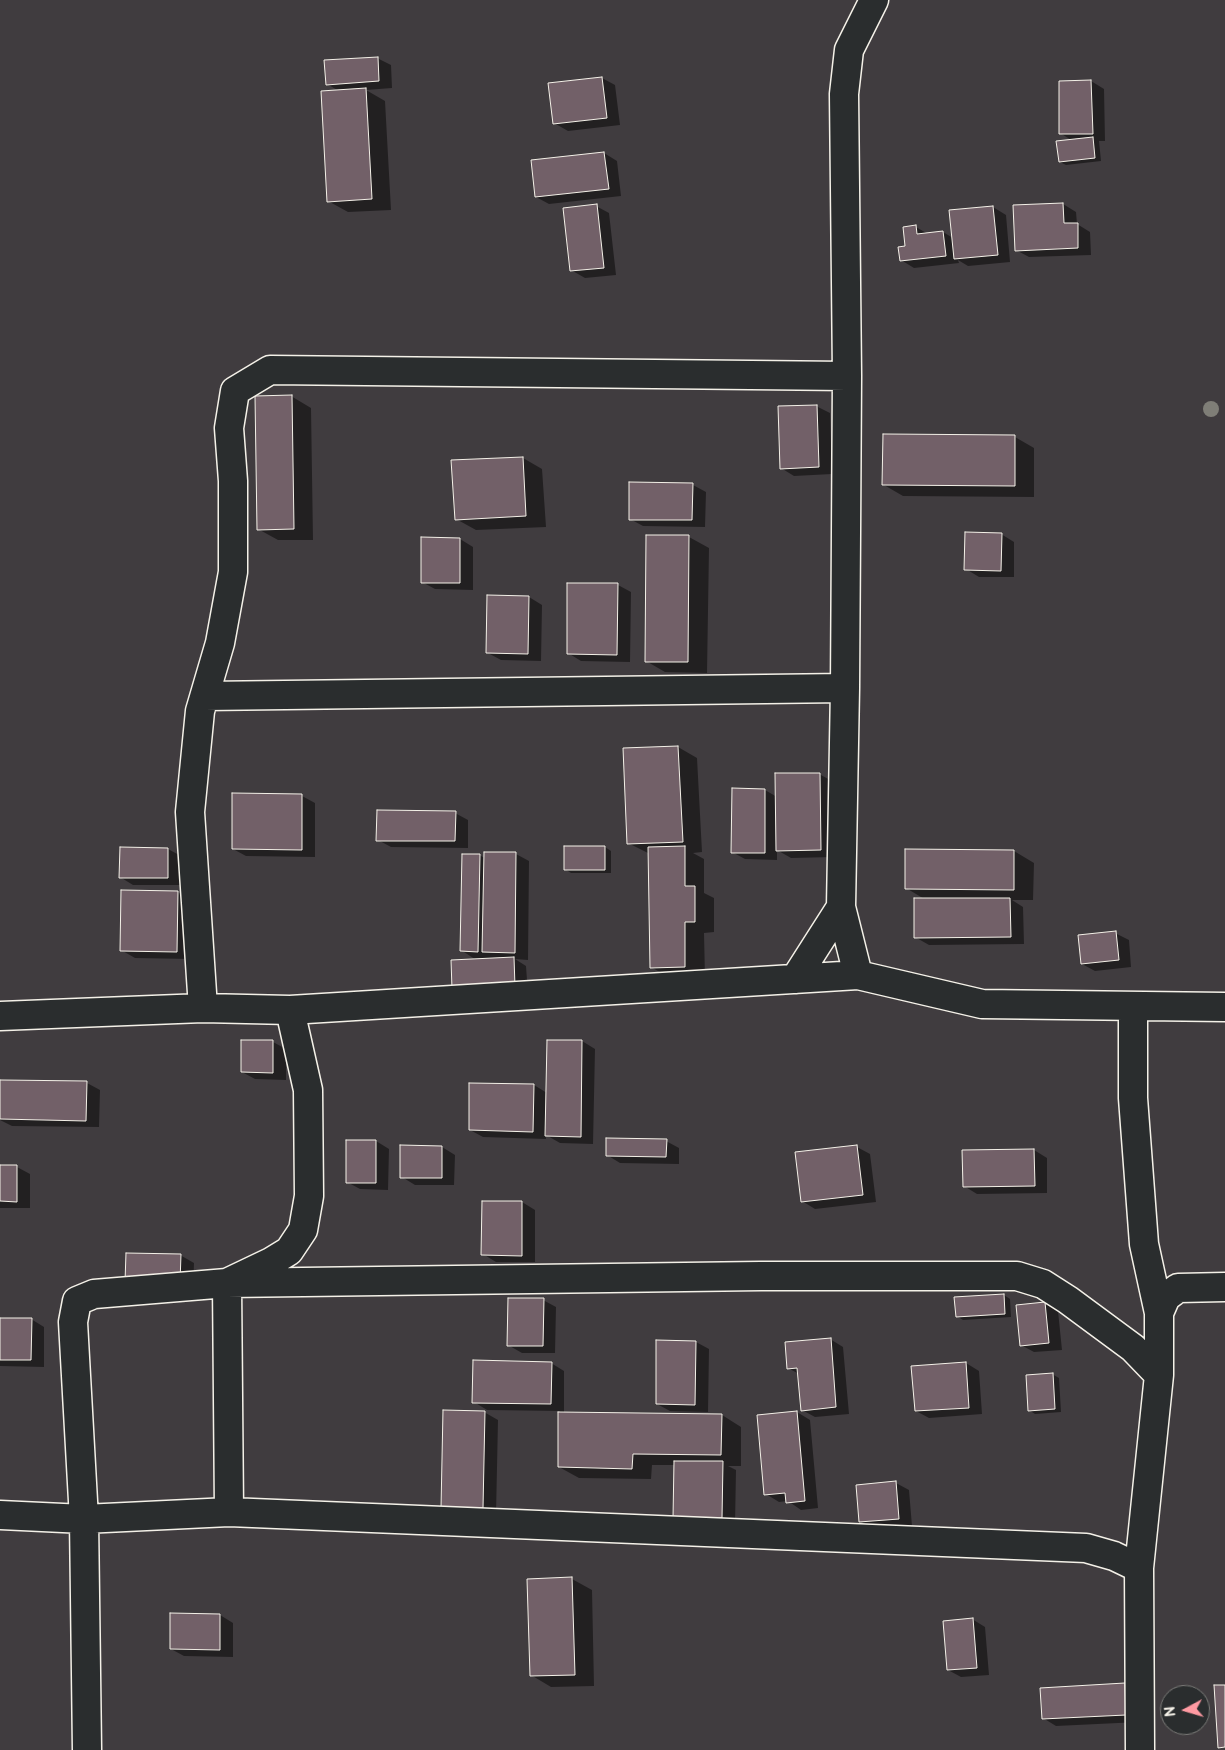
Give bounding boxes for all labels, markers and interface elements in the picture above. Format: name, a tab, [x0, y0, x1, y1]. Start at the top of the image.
north arrow	[1160, 1685, 1210, 1735]
text: N	[1162, 1705, 1180, 1718]

